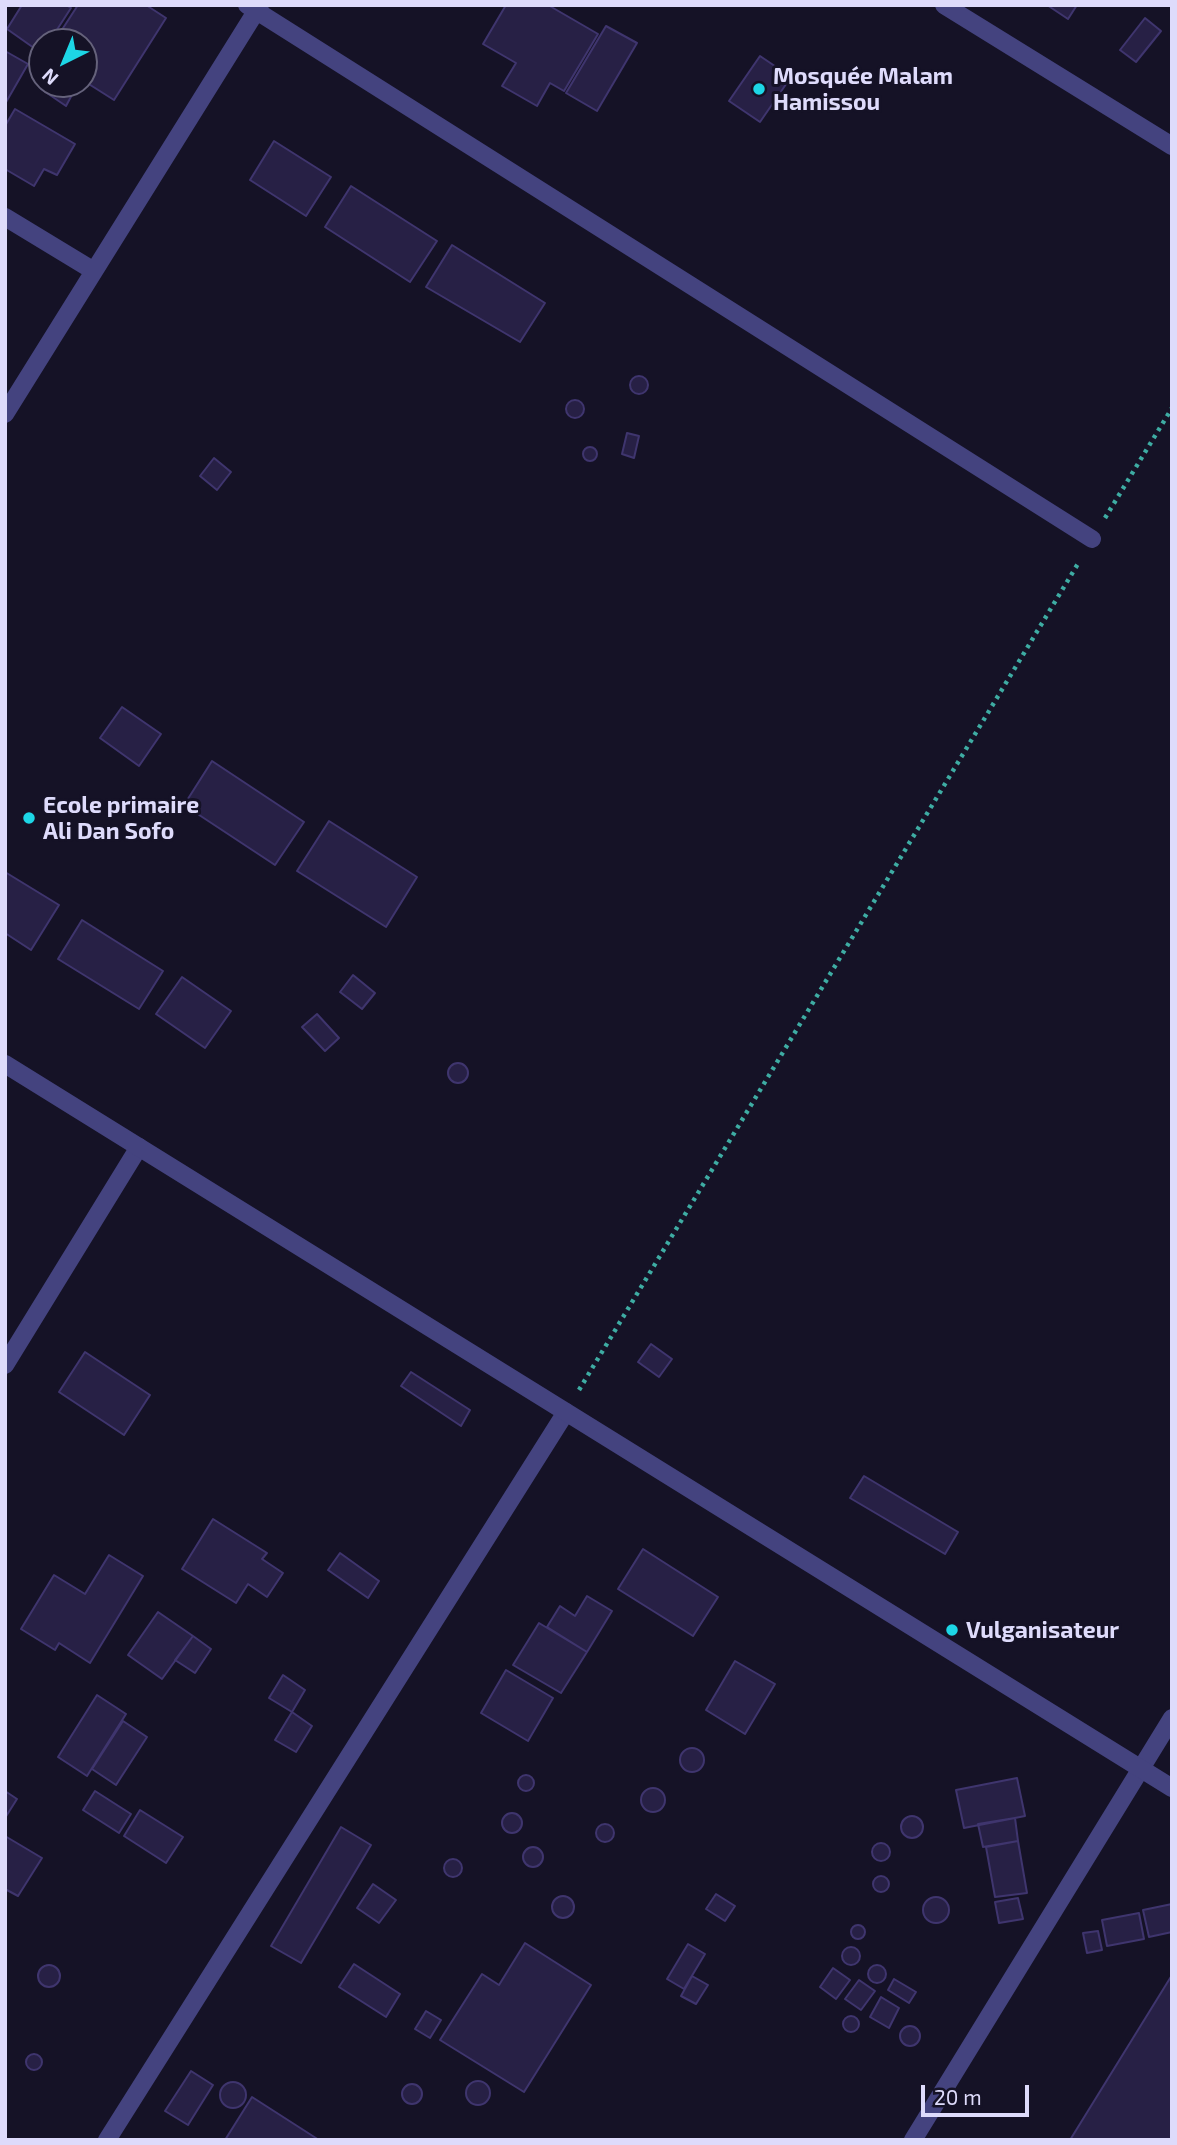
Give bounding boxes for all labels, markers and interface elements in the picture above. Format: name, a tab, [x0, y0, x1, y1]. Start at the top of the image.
north arrow	[28, 28, 98, 98]
place label: Mosquée Malam Hamissou	[773, 62, 953, 116]
text: N	[37, 64, 63, 90]
marker: Mosquée Malam Hamissou	[751, 81, 767, 97]
place label: Ecole primaire Ali Dan Sofo	[43, 791, 199, 845]
marker: Ecole primaire Ali Dan Sofo	[21, 810, 37, 826]
place label: Vulganisateur	[966, 1616, 1119, 1644]
marker: Vulganisateur	[944, 1622, 960, 1638]
scale bar	[925, 2072, 1034, 2116]
text: 20 m	[934, 2084, 982, 2109]

